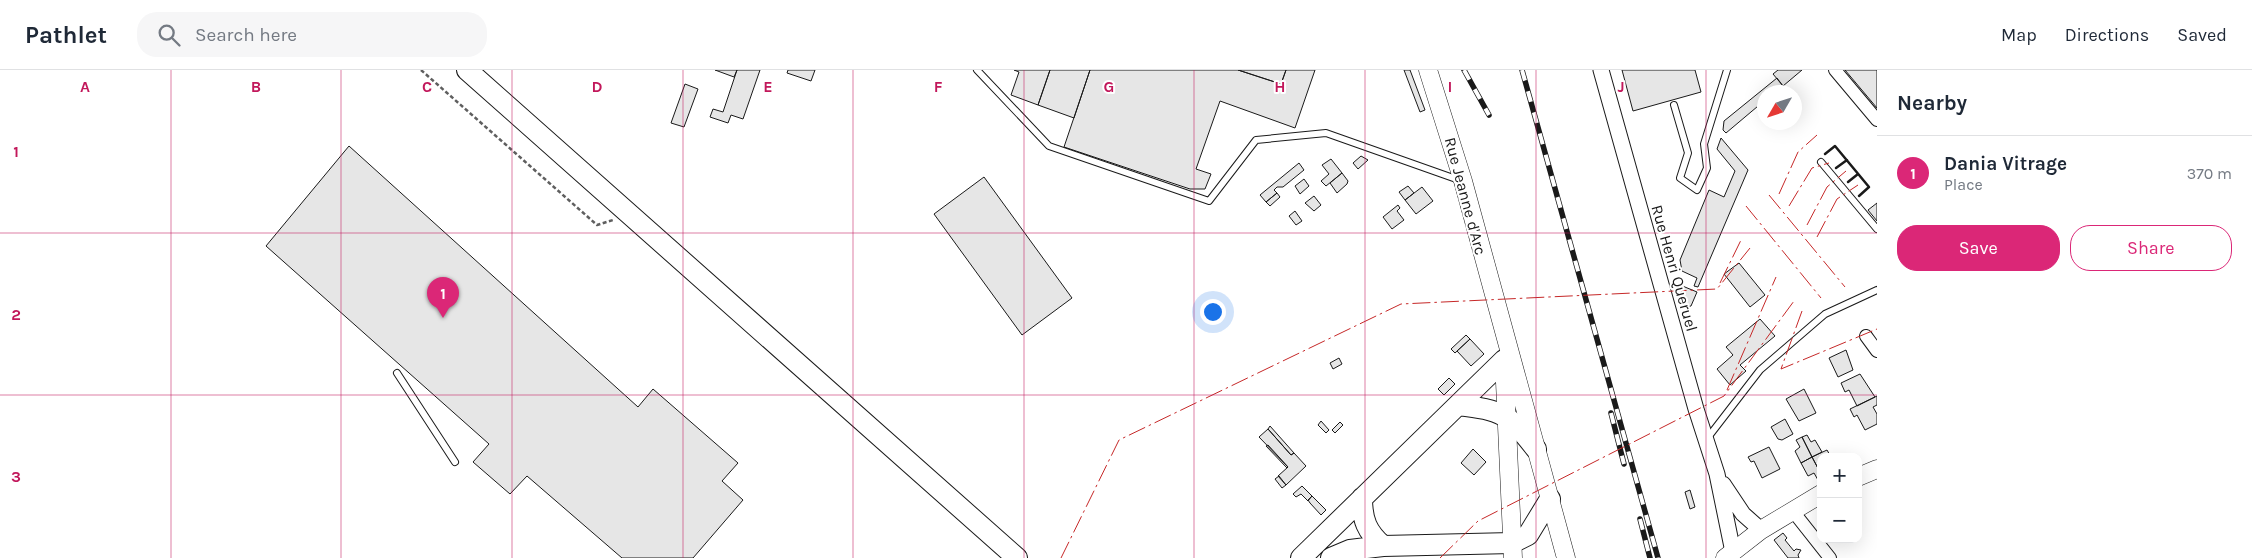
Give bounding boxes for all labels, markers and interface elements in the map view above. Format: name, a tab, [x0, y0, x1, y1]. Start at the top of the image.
search box	[137, 12, 487, 57]
text: Pathlet	[25, 21, 107, 49]
icon: search	[155, 21, 183, 49]
text: Search here	[195, 24, 297, 46]
text: Map	[2001, 24, 2037, 46]
text: Directions	[2065, 24, 2149, 46]
text: Saved	[2177, 24, 2227, 46]
text: A	[80, 77, 90, 96]
text: B	[251, 77, 261, 96]
text: C	[422, 77, 432, 96]
text: D	[592, 77, 603, 96]
text: E	[763, 77, 773, 96]
text: F	[934, 77, 943, 96]
text: G	[1104, 77, 1114, 96]
text: H	[1274, 77, 1286, 96]
text: I	[1448, 77, 1452, 96]
text: J	[1617, 77, 1625, 96]
north arrow	[1757, 85, 1802, 130]
text: Nearby	[1897, 91, 1967, 115]
street label: Rue Jeanne d'Arc	[1441, 135, 1490, 257]
text: 1	[13, 142, 19, 161]
text: Dania Vitrage	[1944, 153, 2067, 175]
text: 1	[1910, 164, 1916, 183]
text: 370 m	[2187, 164, 2232, 183]
text: Place	[1944, 175, 1983, 194]
street label: Rue Henri Queruel	[1647, 203, 1702, 334]
button: Save	[1897, 225, 2060, 271]
button: Share	[2070, 225, 2232, 271]
pin: 1	[427, 277, 459, 318]
your location	[1200, 299, 1226, 325]
text: 2	[11, 305, 21, 324]
map controls	[1817, 453, 1862, 543]
button: +	[1817, 453, 1862, 498]
text: 3	[11, 467, 21, 486]
button: −	[1817, 498, 1862, 543]

